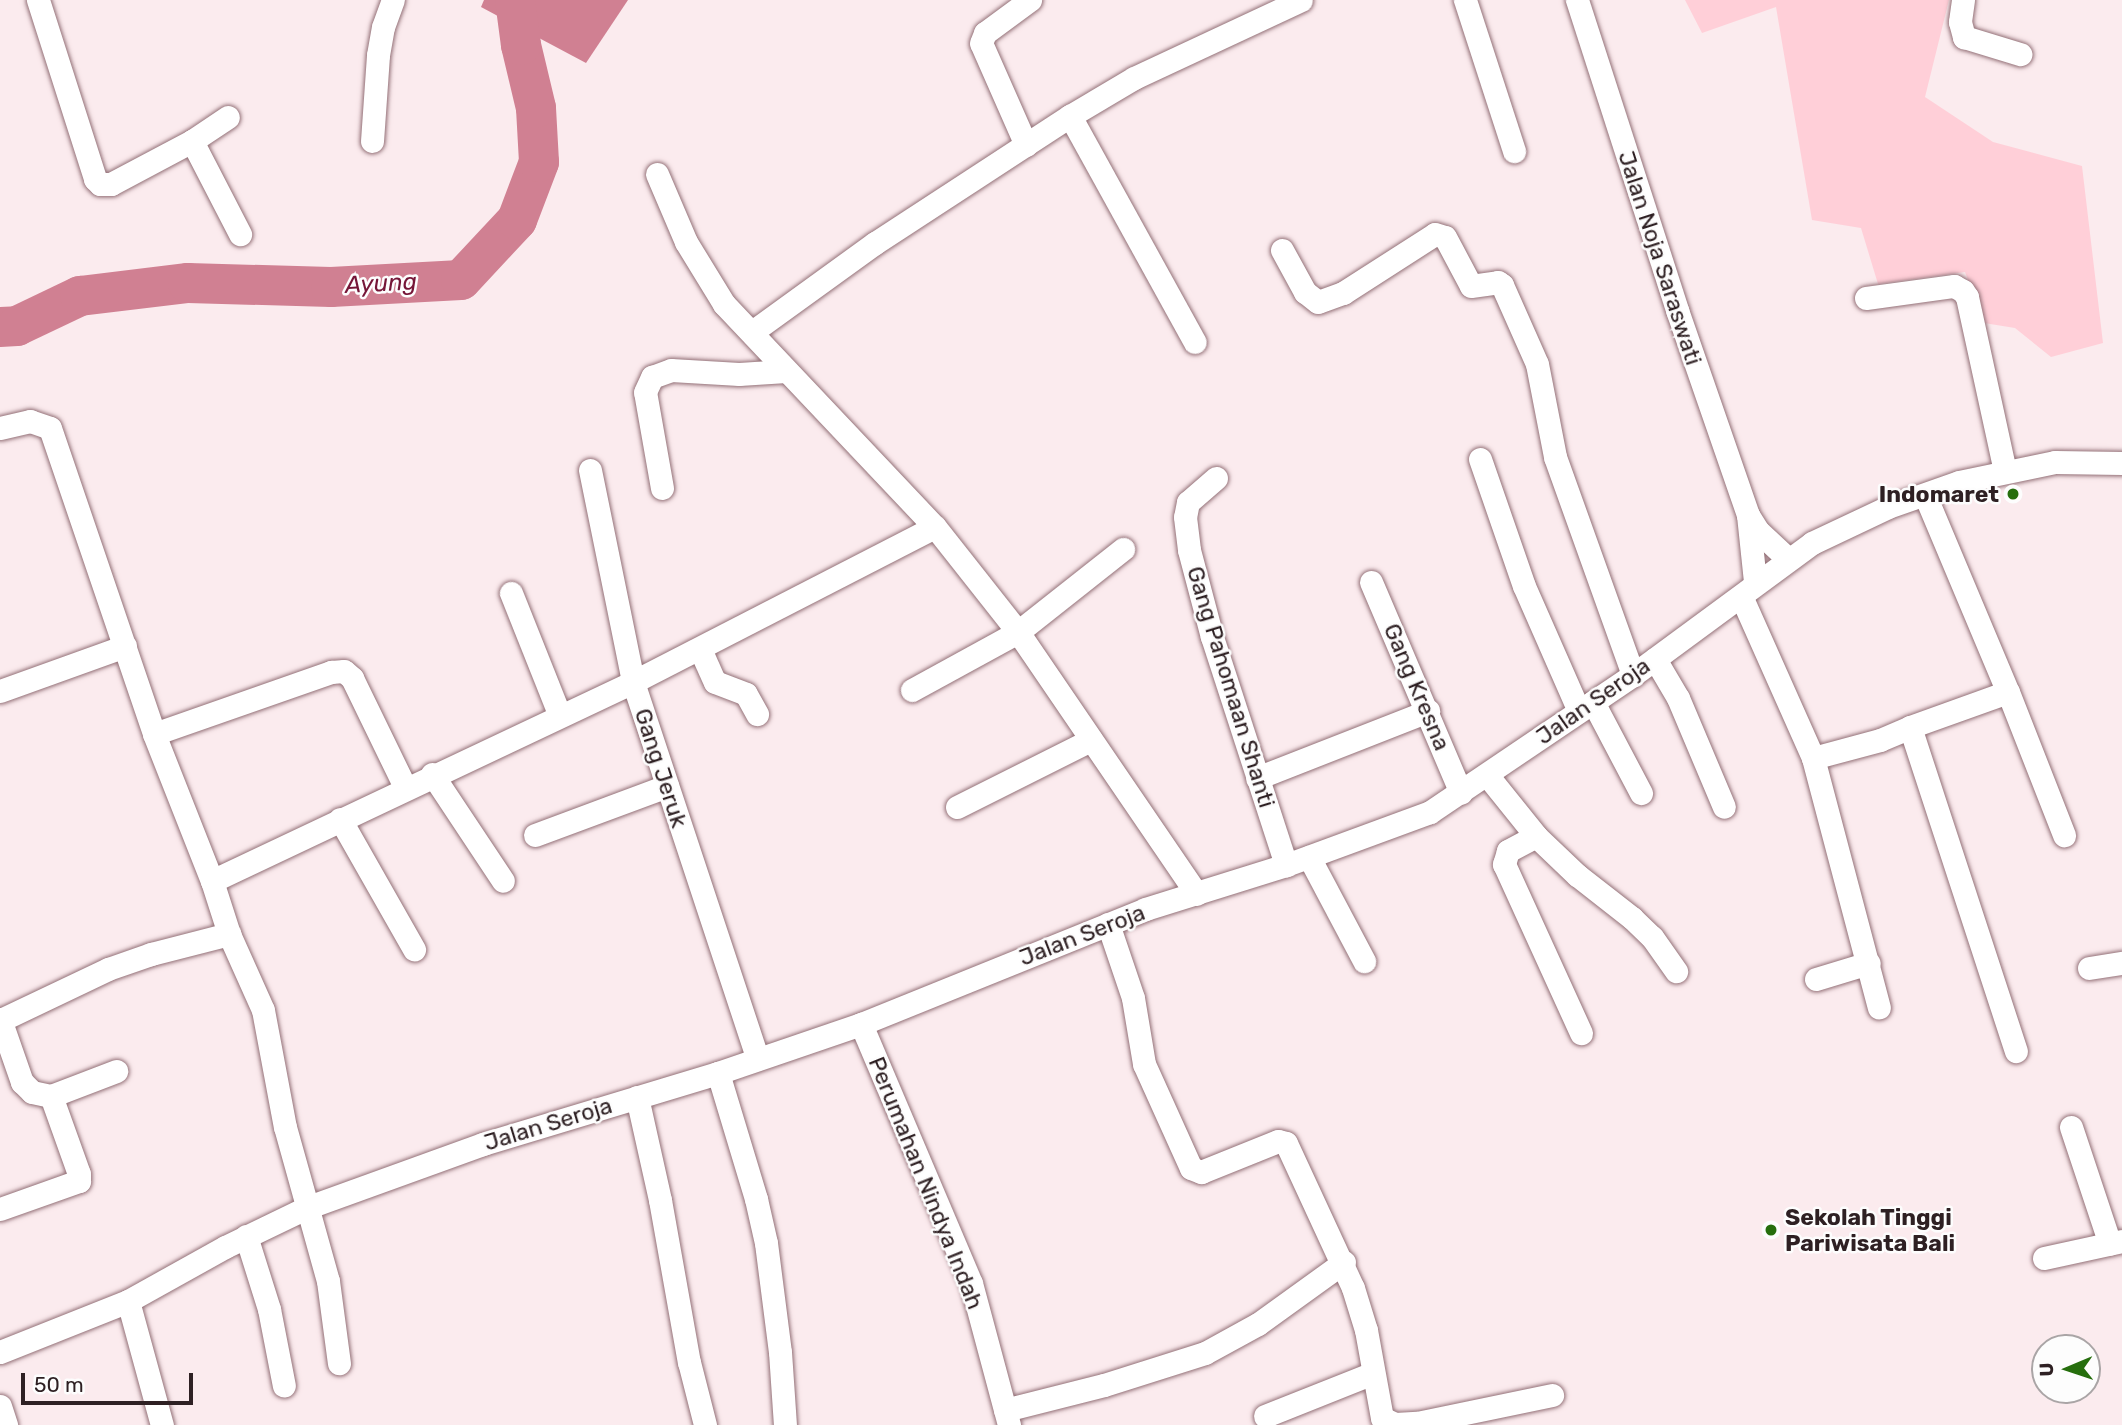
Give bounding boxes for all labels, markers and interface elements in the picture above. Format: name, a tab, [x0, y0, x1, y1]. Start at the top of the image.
street label: Jalan Noja Saraswati	[1612, 148, 1708, 368]
water label: Ayung	[344, 268, 418, 300]
place label: Indomaret	[1879, 480, 1999, 508]
marker: Indomaret	[2005, 486, 2021, 502]
street label: Gang Pahomaan Shanti	[1181, 563, 1281, 811]
street label: Gang Kresna	[1378, 619, 1456, 755]
street label: Jalan Seroja	[1531, 652, 1655, 750]
street label: Gang Jeruk	[629, 705, 693, 831]
street label: Jalan Seroja	[1015, 898, 1149, 972]
street label: Perumahan Nindya Indah	[863, 1053, 989, 1313]
street label: Jalan Seroja	[481, 1091, 615, 1157]
place label: Sekolah Tinggi Pariwisata Bali	[1785, 1203, 1955, 1257]
marker: Sekolah Tinggi Pariwisata Bali	[1763, 1222, 1779, 1238]
north arrow	[2031, 1334, 2101, 1404]
scale bar	[24, 1358, 196, 1402]
text: U	[2035, 1362, 2058, 1377]
text: 50 m	[34, 1372, 84, 1397]

